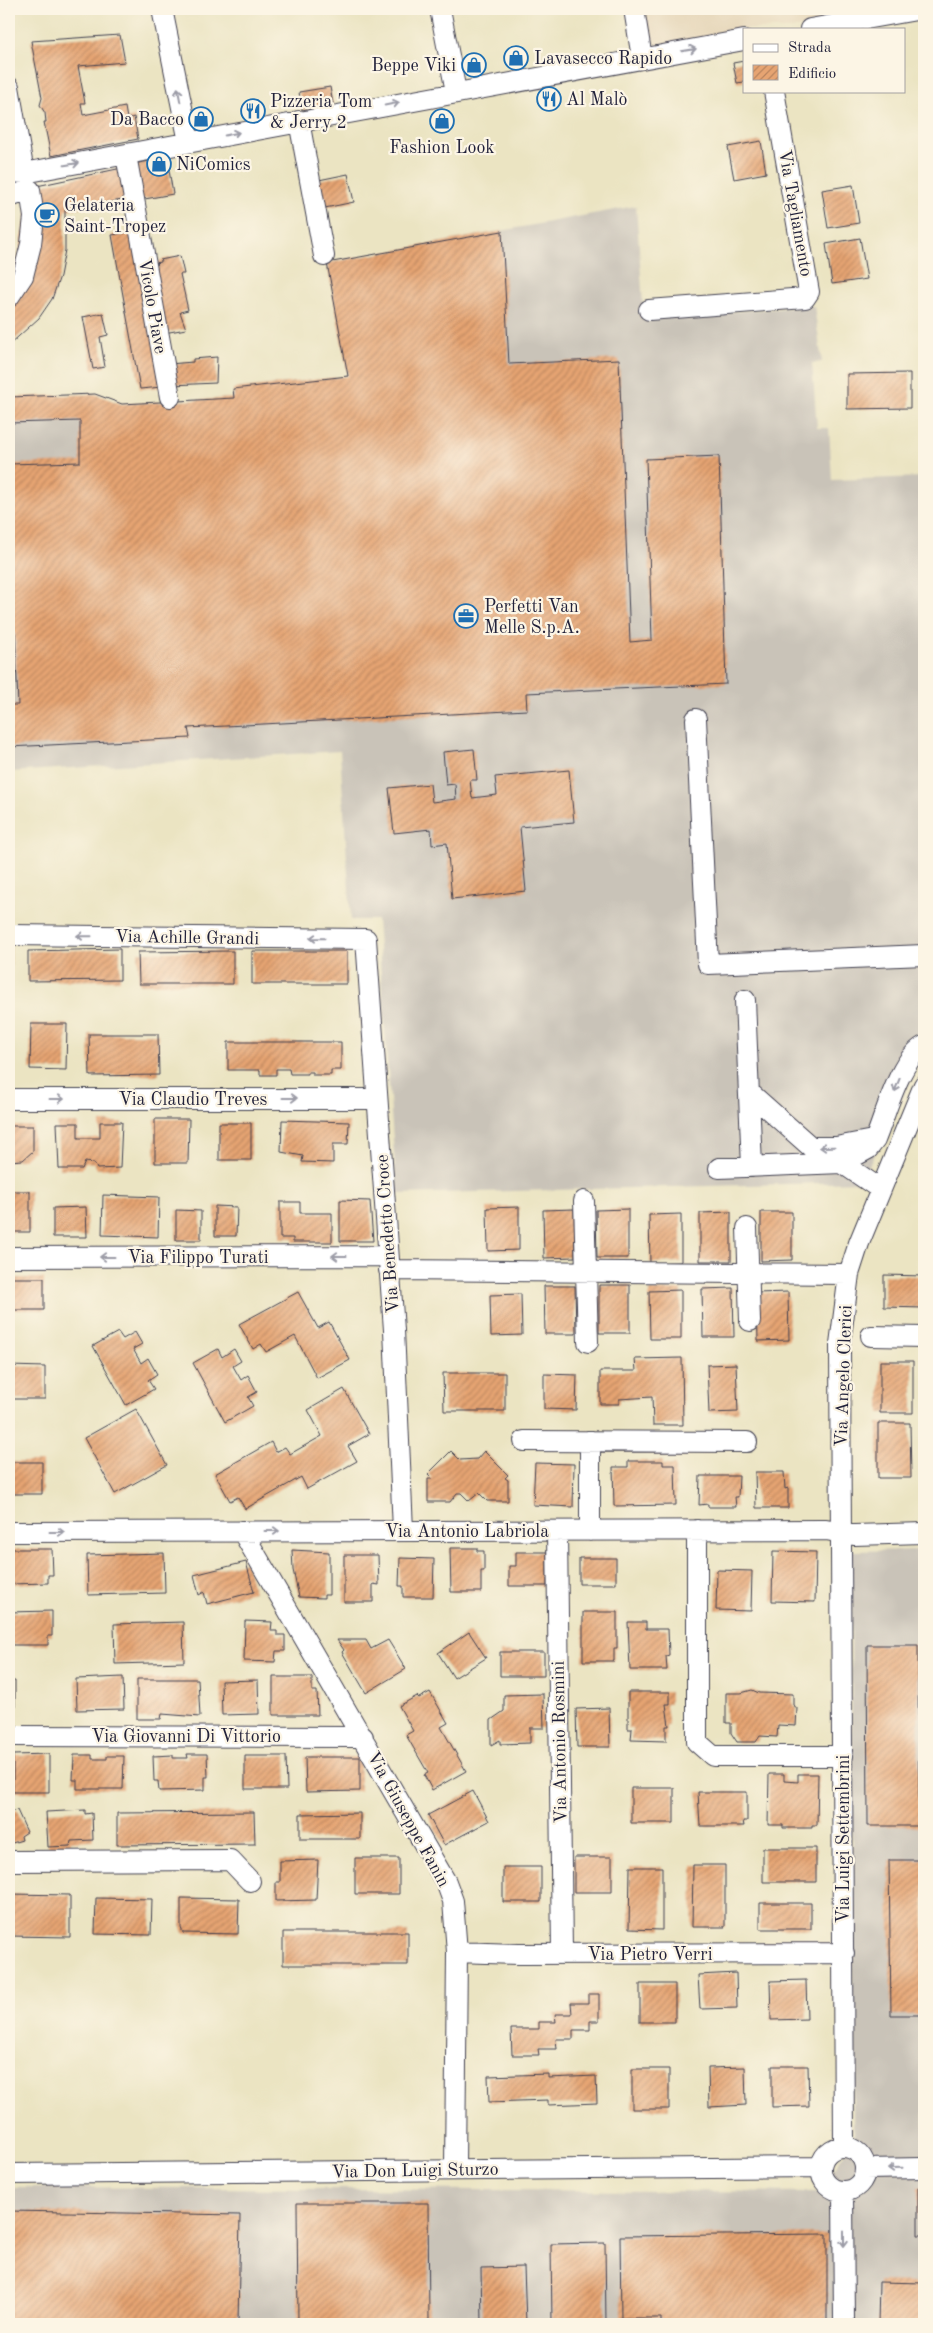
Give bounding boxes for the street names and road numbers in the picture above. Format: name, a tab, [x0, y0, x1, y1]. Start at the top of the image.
street label: Via Tagliamento	[775, 148, 815, 278]
street label: Vicolo Piave	[135, 257, 169, 355]
street label: Via Achille Grandi	[115, 928, 259, 948]
street label: Via Claudio Treves	[119, 1091, 268, 1109]
street label: Via Benedetto Croce	[373, 1154, 403, 1314]
street label: Via Filippo Turati	[127, 1249, 269, 1267]
street label: Via Angelo Clerici	[833, 1304, 855, 1447]
street label: Via Antonio Labriola	[385, 1523, 549, 1541]
street label: Via Antonio Rosmini	[550, 1660, 570, 1823]
street label: Via Giovanni Di Vittorio	[91, 1728, 281, 1746]
street label: Via Giuseppe Fanin	[364, 1749, 453, 1890]
street label: Via Luigi Settembrini	[835, 1755, 853, 1923]
street label: Via Pietro Verri	[588, 1946, 713, 1964]
street label: Via Don Luigi Sturzo	[331, 2161, 499, 2181]

